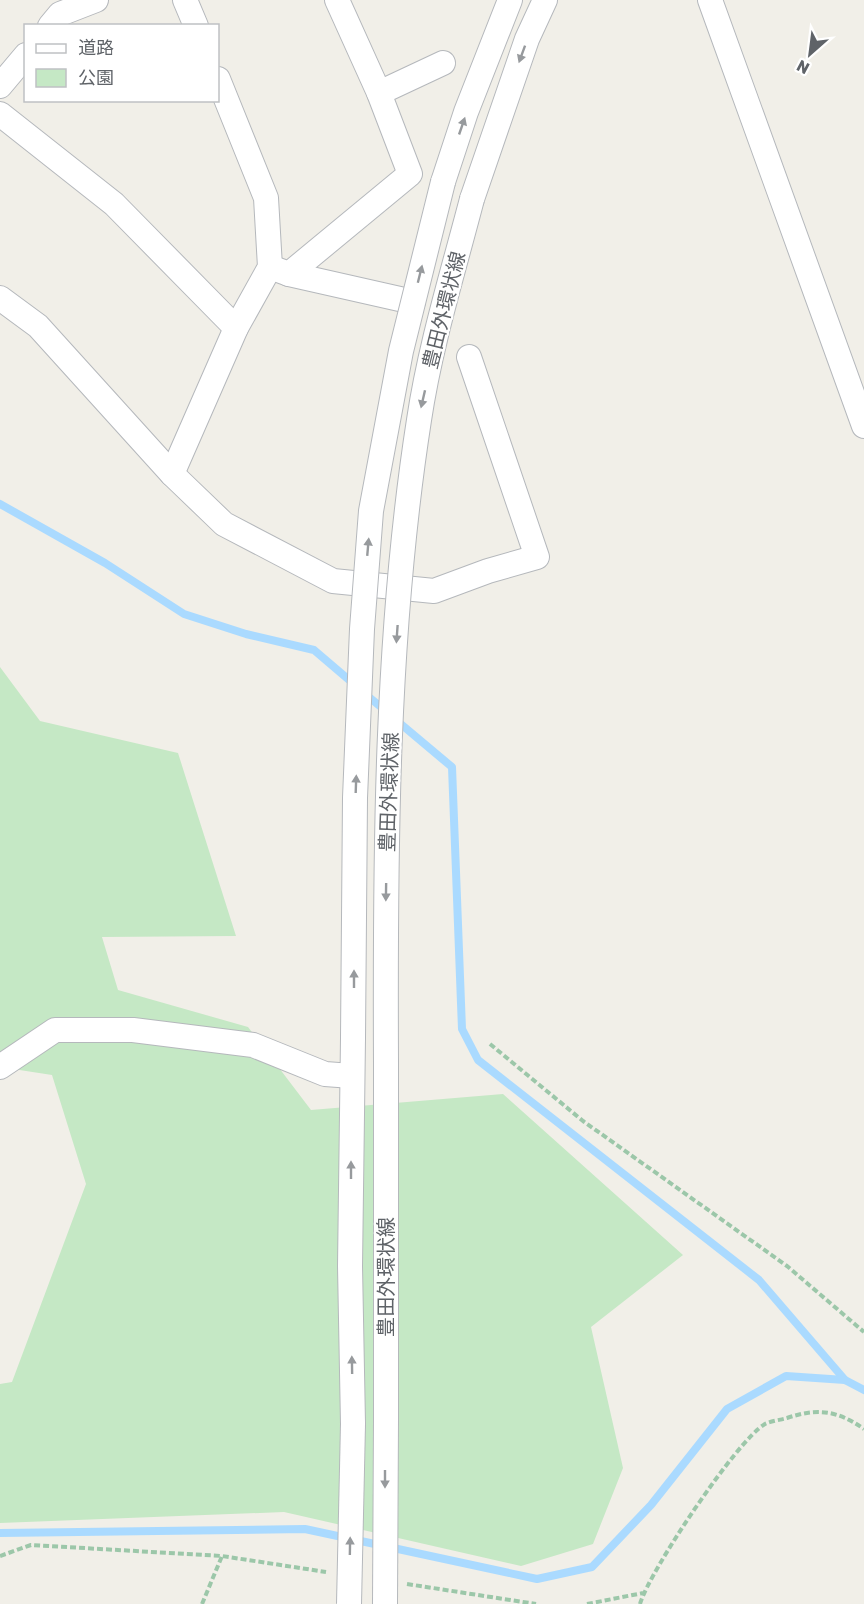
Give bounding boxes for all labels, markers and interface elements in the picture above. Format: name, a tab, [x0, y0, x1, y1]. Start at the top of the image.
legend	[24, 24, 219, 102]
north arrow	[780, 24, 840, 84]
text: 道路	[78, 37, 114, 59]
one-way arrow	[517, 45, 527, 63]
text: N	[794, 56, 813, 78]
text: 公園	[78, 67, 114, 89]
one-way arrow	[457, 117, 467, 135]
street label: 豊田外環状線	[418, 249, 470, 371]
one-way arrow	[416, 264, 426, 283]
one-way arrow	[418, 390, 428, 408]
one-way arrow	[363, 538, 373, 557]
one-way arrow	[393, 625, 402, 644]
street label: 豊田外環状線	[375, 732, 403, 852]
one-way arrow	[351, 775, 360, 794]
one-way arrow	[381, 882, 391, 901]
one-way arrow	[349, 970, 359, 989]
one-way arrow	[346, 1161, 356, 1180]
street label: 豊田外環状線	[374, 1217, 398, 1337]
one-way arrow	[347, 1356, 357, 1375]
one-way arrow	[380, 1469, 390, 1488]
one-way arrow	[345, 1536, 355, 1555]

